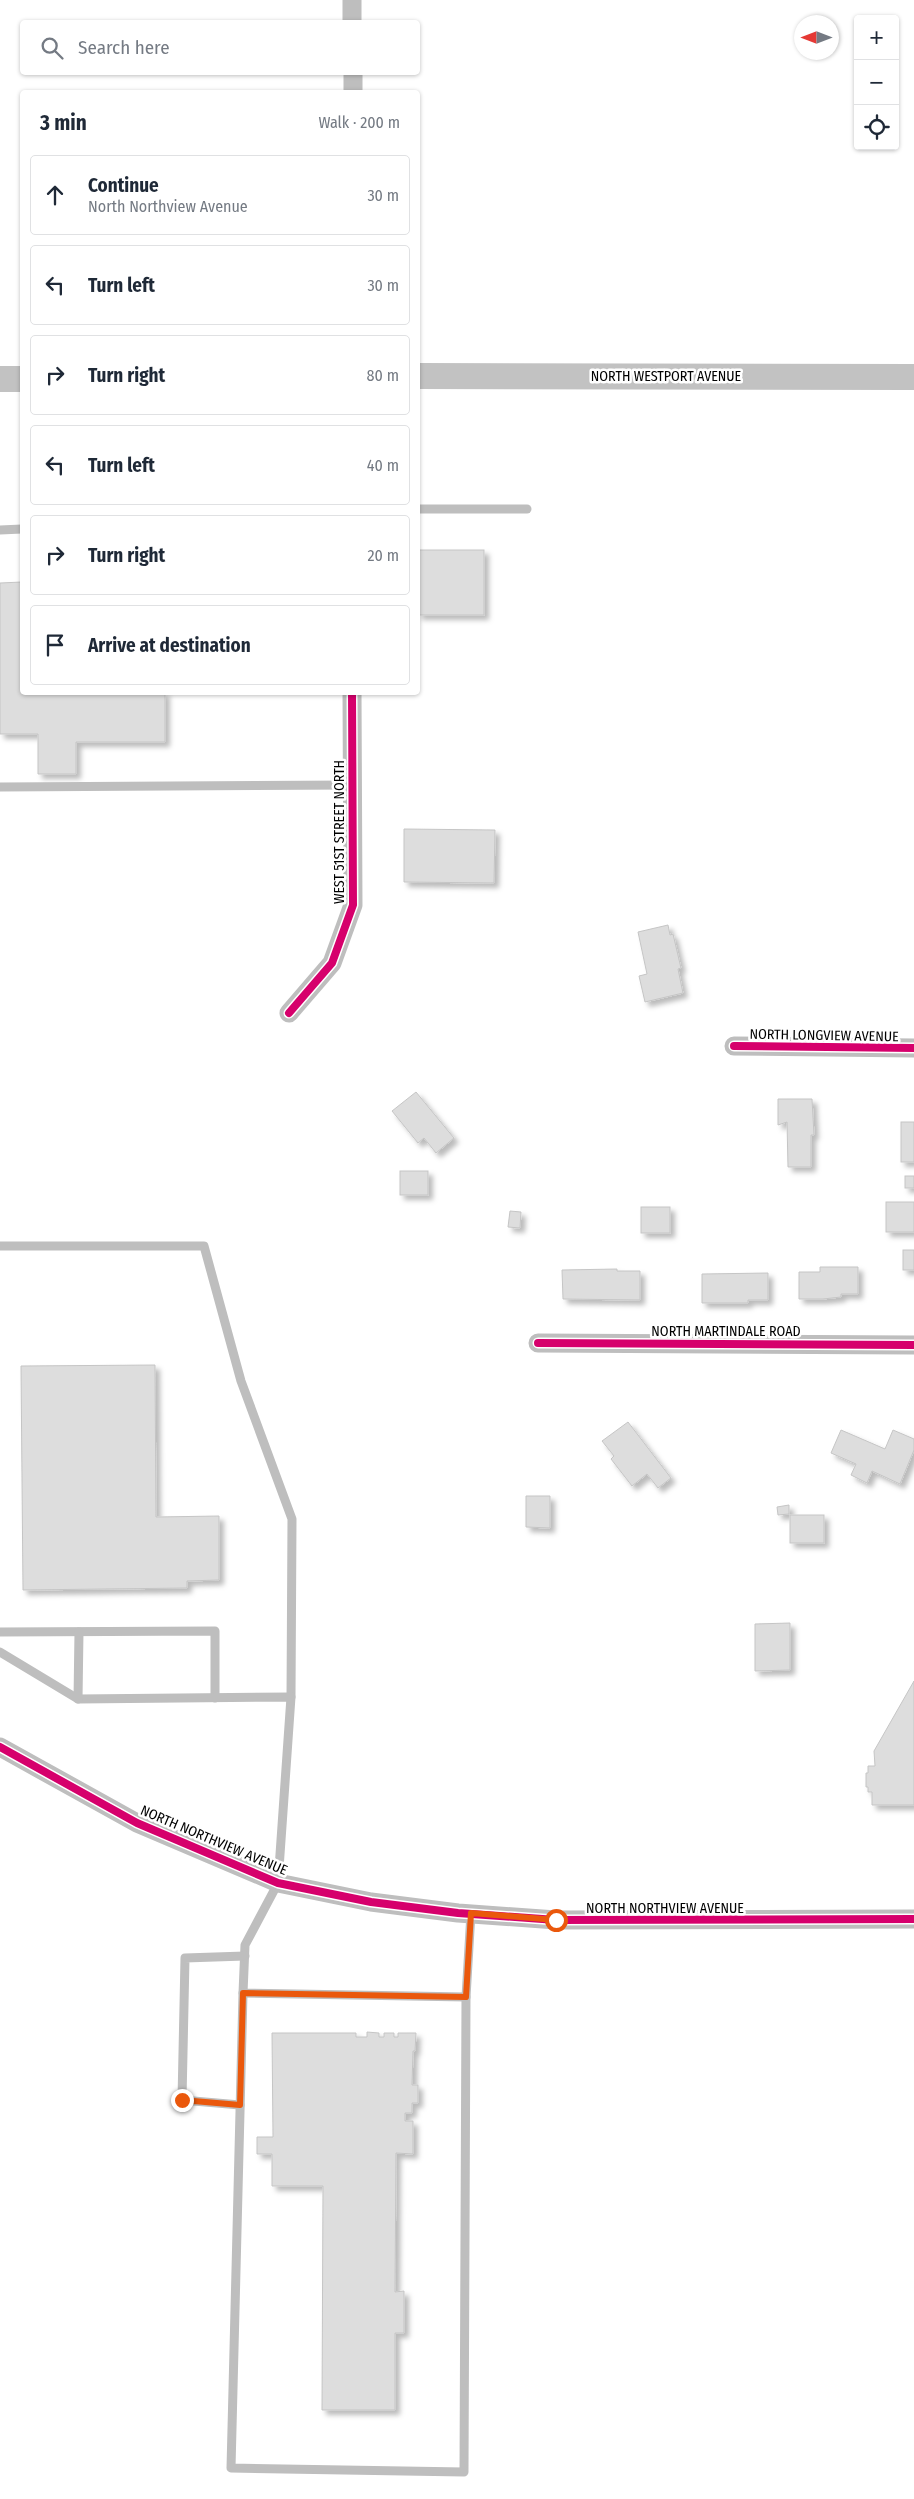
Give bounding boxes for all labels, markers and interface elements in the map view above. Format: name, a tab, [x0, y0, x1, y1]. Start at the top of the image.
north arrow	[794, 15, 839, 60]
map controls	[854, 15, 899, 150]
button: +	[854, 15, 899, 60]
search box	[20, 20, 420, 75]
icon: search	[38, 34, 66, 62]
text: Search here	[78, 36, 170, 59]
button: −	[854, 60, 899, 105]
button: locate	[854, 105, 899, 150]
text: 3 min	[40, 110, 87, 136]
text: Walk · 200 m	[318, 113, 400, 132]
text: Continue	[88, 174, 159, 197]
icon: ahead	[41, 181, 69, 209]
text: 30 m	[367, 186, 399, 205]
text: North Northview Avenue	[88, 197, 248, 216]
icon: left	[41, 271, 69, 299]
text: Turn left	[88, 274, 155, 297]
text: 30 m	[367, 276, 399, 295]
icon: right	[41, 361, 69, 389]
text: Turn right	[88, 364, 165, 387]
text: 80 m	[367, 366, 399, 385]
street label: NORTH WESTPORT AVENUE	[591, 368, 742, 385]
icon: left	[41, 451, 69, 479]
text: Turn left	[88, 454, 155, 477]
text: 40 m	[367, 456, 399, 475]
icon: right	[41, 541, 69, 569]
text: Turn right	[88, 544, 165, 567]
text: 20 m	[368, 546, 399, 565]
icon: arrive	[41, 631, 69, 659]
text: Arrive at destination	[88, 634, 251, 657]
street label: WEST 51ST STREET NORTH	[331, 760, 348, 904]
street label: NORTH LONGVIEW AVENUE	[749, 1026, 899, 1045]
street label: NORTH MARTINDALE ROAD	[651, 1323, 801, 1340]
street label: NORTH NORTHVIEW AVENUE	[138, 1802, 290, 1879]
street label: NORTH NORTHVIEW AVENUE	[586, 1900, 744, 1917]
route start	[545, 1909, 568, 1932]
route end	[171, 2089, 194, 2112]

